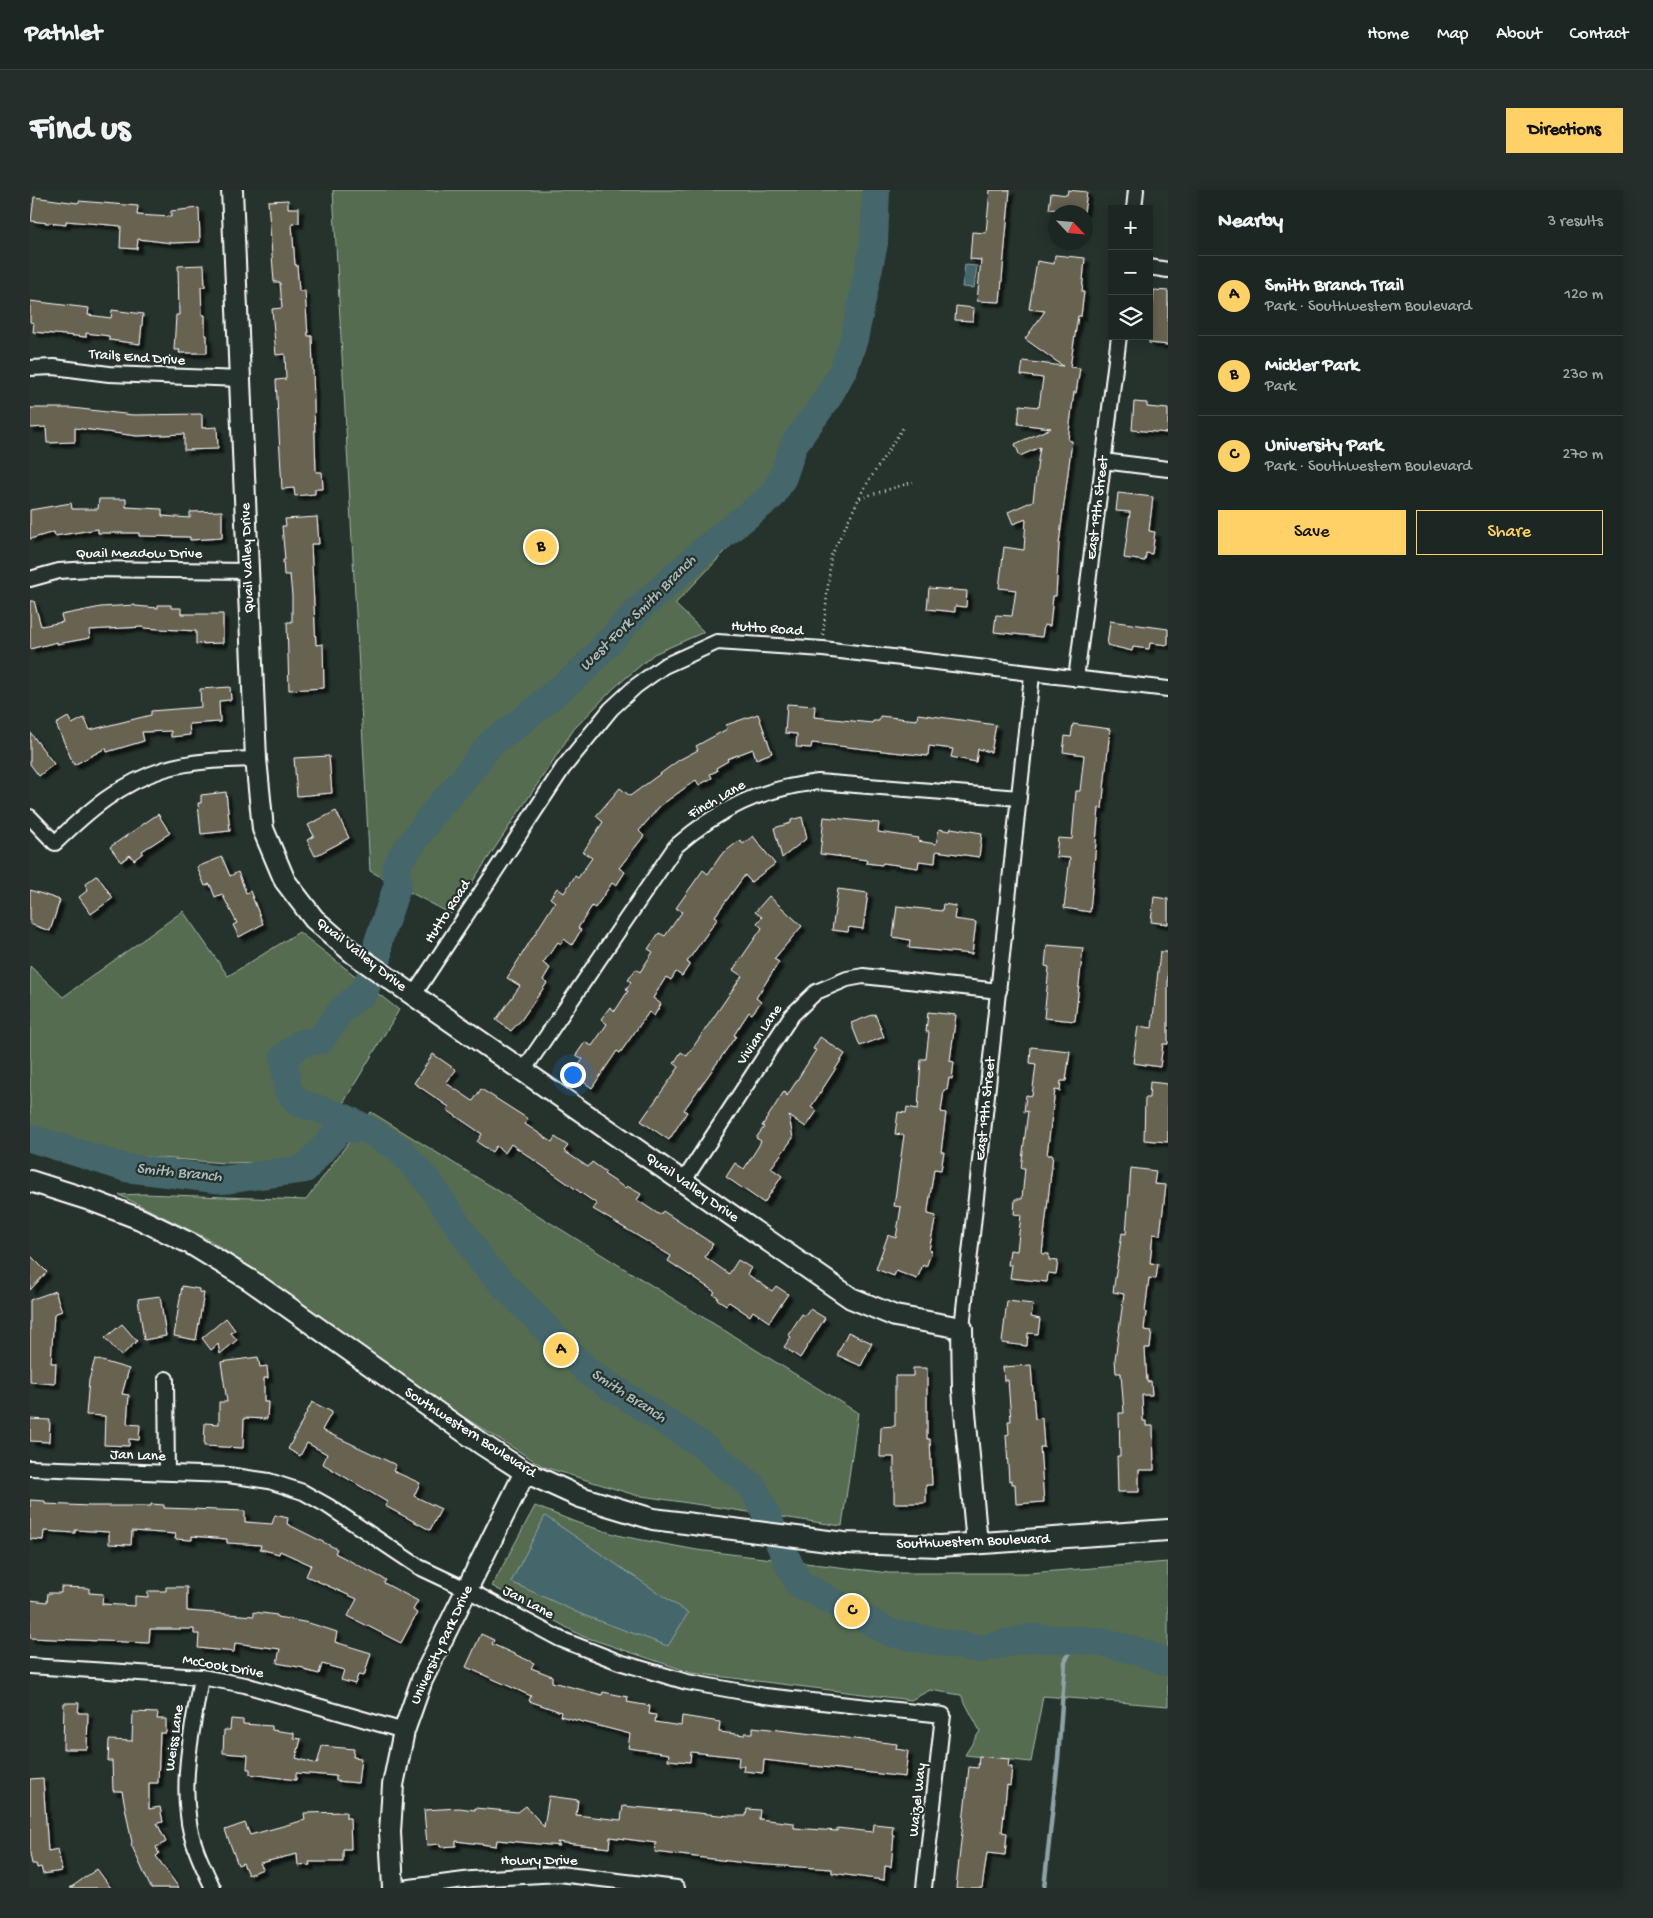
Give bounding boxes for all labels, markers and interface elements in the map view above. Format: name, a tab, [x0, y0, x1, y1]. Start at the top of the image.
text: Pathlet	[25, 20, 102, 49]
text: Home	[1367, 24, 1409, 45]
text: Map	[1437, 24, 1468, 45]
text: About	[1496, 24, 1542, 45]
text: Contact	[1570, 24, 1628, 45]
button: Directions	[1506, 108, 1623, 153]
text: Find us	[30, 110, 130, 151]
north arrow	[1048, 205, 1093, 250]
map controls	[1108, 205, 1153, 340]
button: +	[1108, 205, 1153, 250]
text: Nearby	[1218, 210, 1283, 235]
text: 3 results	[1548, 213, 1603, 232]
button: −	[1108, 250, 1153, 295]
text: Smith Branch Trail	[1265, 275, 1404, 298]
text: A	[1229, 286, 1239, 305]
text: 120 m	[1564, 286, 1603, 305]
button: layers	[1108, 295, 1153, 340]
text: Park · Southwestern Boulevard	[1265, 298, 1472, 317]
street label: Trails End Drive	[87, 346, 186, 370]
text: Mickler Park	[1265, 355, 1359, 378]
text: B	[1230, 366, 1238, 385]
text: 230 m	[1563, 366, 1603, 385]
text: Park	[1265, 378, 1296, 397]
text: University Park	[1265, 435, 1383, 458]
text: C	[1230, 446, 1238, 465]
text: 270 m	[1563, 446, 1603, 465]
street label: East 19th Street	[1083, 453, 1114, 561]
text: Park · Southwestern Boulevard	[1265, 458, 1472, 477]
street label: Quail Valley Drive	[237, 502, 259, 613]
button: Save	[1218, 510, 1406, 555]
button: Share	[1416, 510, 1603, 555]
pin: B	[525, 528, 557, 566]
street label: Quail Meadow Drive	[76, 545, 202, 563]
water label: West Fork Smith Branch	[577, 552, 701, 676]
street label: Hutto Road	[730, 618, 805, 641]
street label: Finch Lane	[684, 776, 749, 824]
street label: Hutto Road	[421, 876, 476, 947]
street label: Quail Valley Drive	[312, 914, 410, 996]
street label: Vivian Lane	[733, 1001, 787, 1070]
street label: East 19th Street	[972, 1054, 1001, 1162]
your location	[560, 1062, 586, 1088]
street label: Quail Valley Drive	[642, 1149, 743, 1227]
water label: Smith Branch	[135, 1160, 223, 1188]
pin: A	[545, 1331, 577, 1369]
water label: Smith Branch	[587, 1366, 669, 1428]
street label: Southwestern Boulevard	[401, 1384, 540, 1483]
street label: Jan Lane	[110, 1446, 166, 1466]
street label: Southwestern Boulevard	[896, 1530, 1051, 1554]
street label: University Park Drive	[407, 1582, 478, 1707]
street label: Jan Lane	[499, 1582, 557, 1624]
pin: C	[836, 1592, 868, 1630]
street label: McCook Drive	[181, 1651, 265, 1683]
street label: Weiss Lane	[161, 1703, 189, 1772]
street label: Waizel Way	[905, 1762, 931, 1838]
street label: Howry Drive	[501, 1852, 578, 1870]

